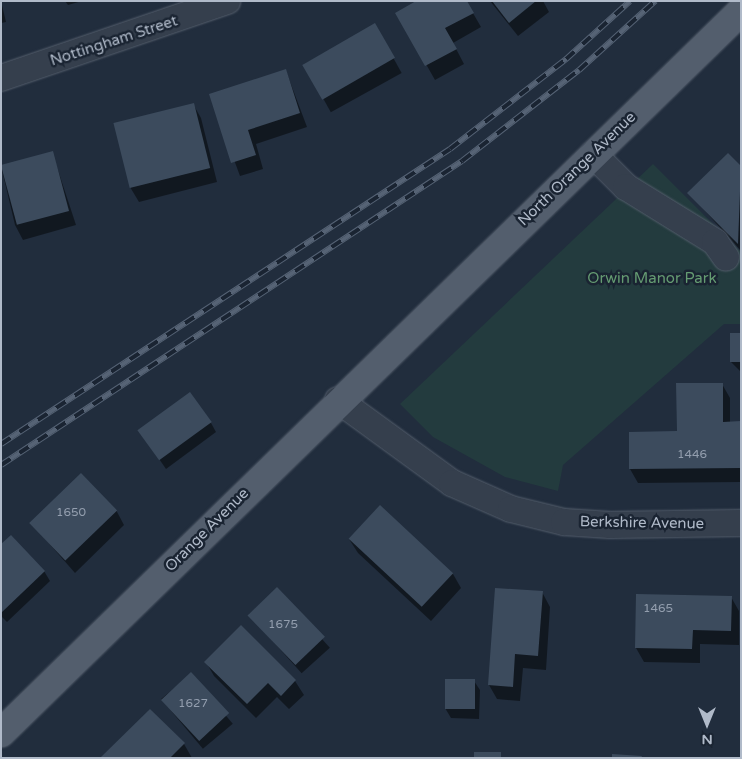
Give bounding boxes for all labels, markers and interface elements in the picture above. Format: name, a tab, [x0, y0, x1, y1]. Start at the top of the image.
street label: Nottingham Street	[48, 12, 180, 70]
street label: North Orange Avenue	[515, 108, 639, 230]
park label: Orwin Manor Park	[587, 270, 717, 288]
house number: 1446	[677, 448, 707, 462]
street label: Orange Avenue	[161, 484, 253, 576]
house number: 1650	[56, 506, 86, 520]
street label: Berkshire Avenue	[580, 513, 704, 533]
house number: 1465	[643, 602, 673, 616]
house number: 1675	[268, 618, 298, 632]
house number: 1627	[178, 697, 208, 711]
north arrow	[682, 699, 732, 749]
text: N	[701, 731, 713, 748]

